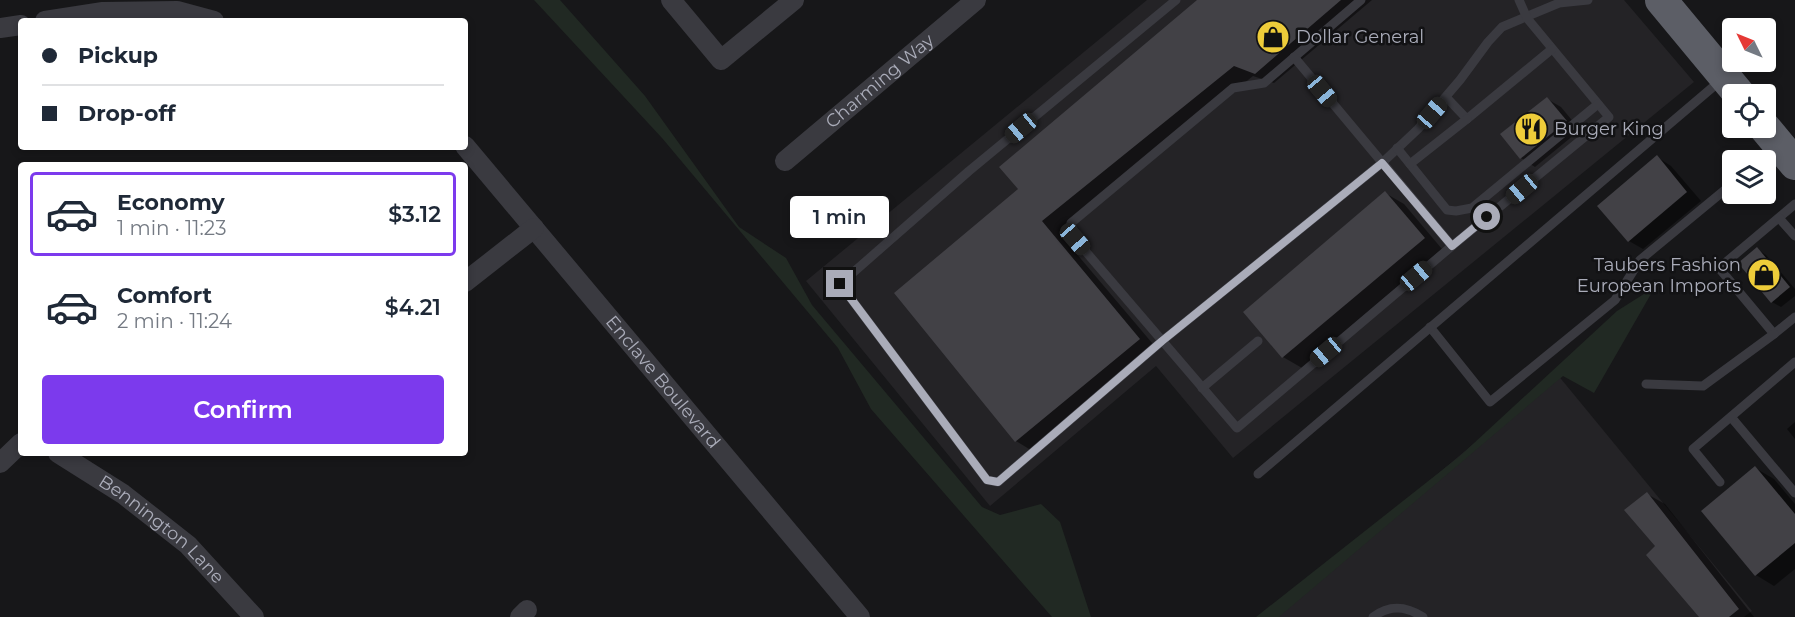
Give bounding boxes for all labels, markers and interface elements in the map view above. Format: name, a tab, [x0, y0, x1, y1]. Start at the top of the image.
north arrow	[1722, 18, 1776, 72]
map controls	[1722, 18, 1776, 204]
shop icon: Dollar General	[1255, 19, 1291, 55]
place label: Dollar General	[1296, 26, 1424, 48]
street label: Charming Way	[821, 29, 939, 133]
text: Pickup	[78, 42, 158, 69]
car	[1304, 71, 1340, 111]
button: locate	[1722, 84, 1776, 138]
car	[1413, 94, 1451, 132]
text: Drop-off	[78, 100, 176, 127]
car	[1001, 110, 1041, 146]
restaurant icon: Burger King	[1513, 111, 1549, 147]
place label: Burger King	[1554, 118, 1664, 140]
button: layers	[1722, 150, 1776, 204]
car	[1502, 171, 1542, 207]
icon: car	[45, 187, 99, 241]
text: Economy	[117, 189, 225, 216]
callout: 1 min	[790, 197, 890, 239]
text: $3.12	[388, 201, 441, 228]
route start	[1473, 203, 1500, 230]
text: 1 min	[813, 205, 866, 229]
text: 1 min · 11:23	[117, 216, 226, 240]
car	[1056, 220, 1094, 258]
place label: Taubers Fashion European Imports	[1577, 254, 1741, 297]
shop icon: Taubers Fashion European Imports	[1746, 257, 1782, 293]
car	[1396, 258, 1436, 294]
route end	[826, 270, 853, 297]
icon: car	[45, 280, 99, 334]
text: Comfort	[117, 282, 212, 309]
text: $4.21	[385, 294, 441, 321]
text: 2 min · 11:24	[117, 309, 232, 333]
street label: Enclave Boulevard	[601, 311, 725, 453]
car	[1306, 334, 1346, 370]
button: Confirm	[42, 375, 444, 444]
street label: Bennington Lane	[95, 470, 229, 588]

